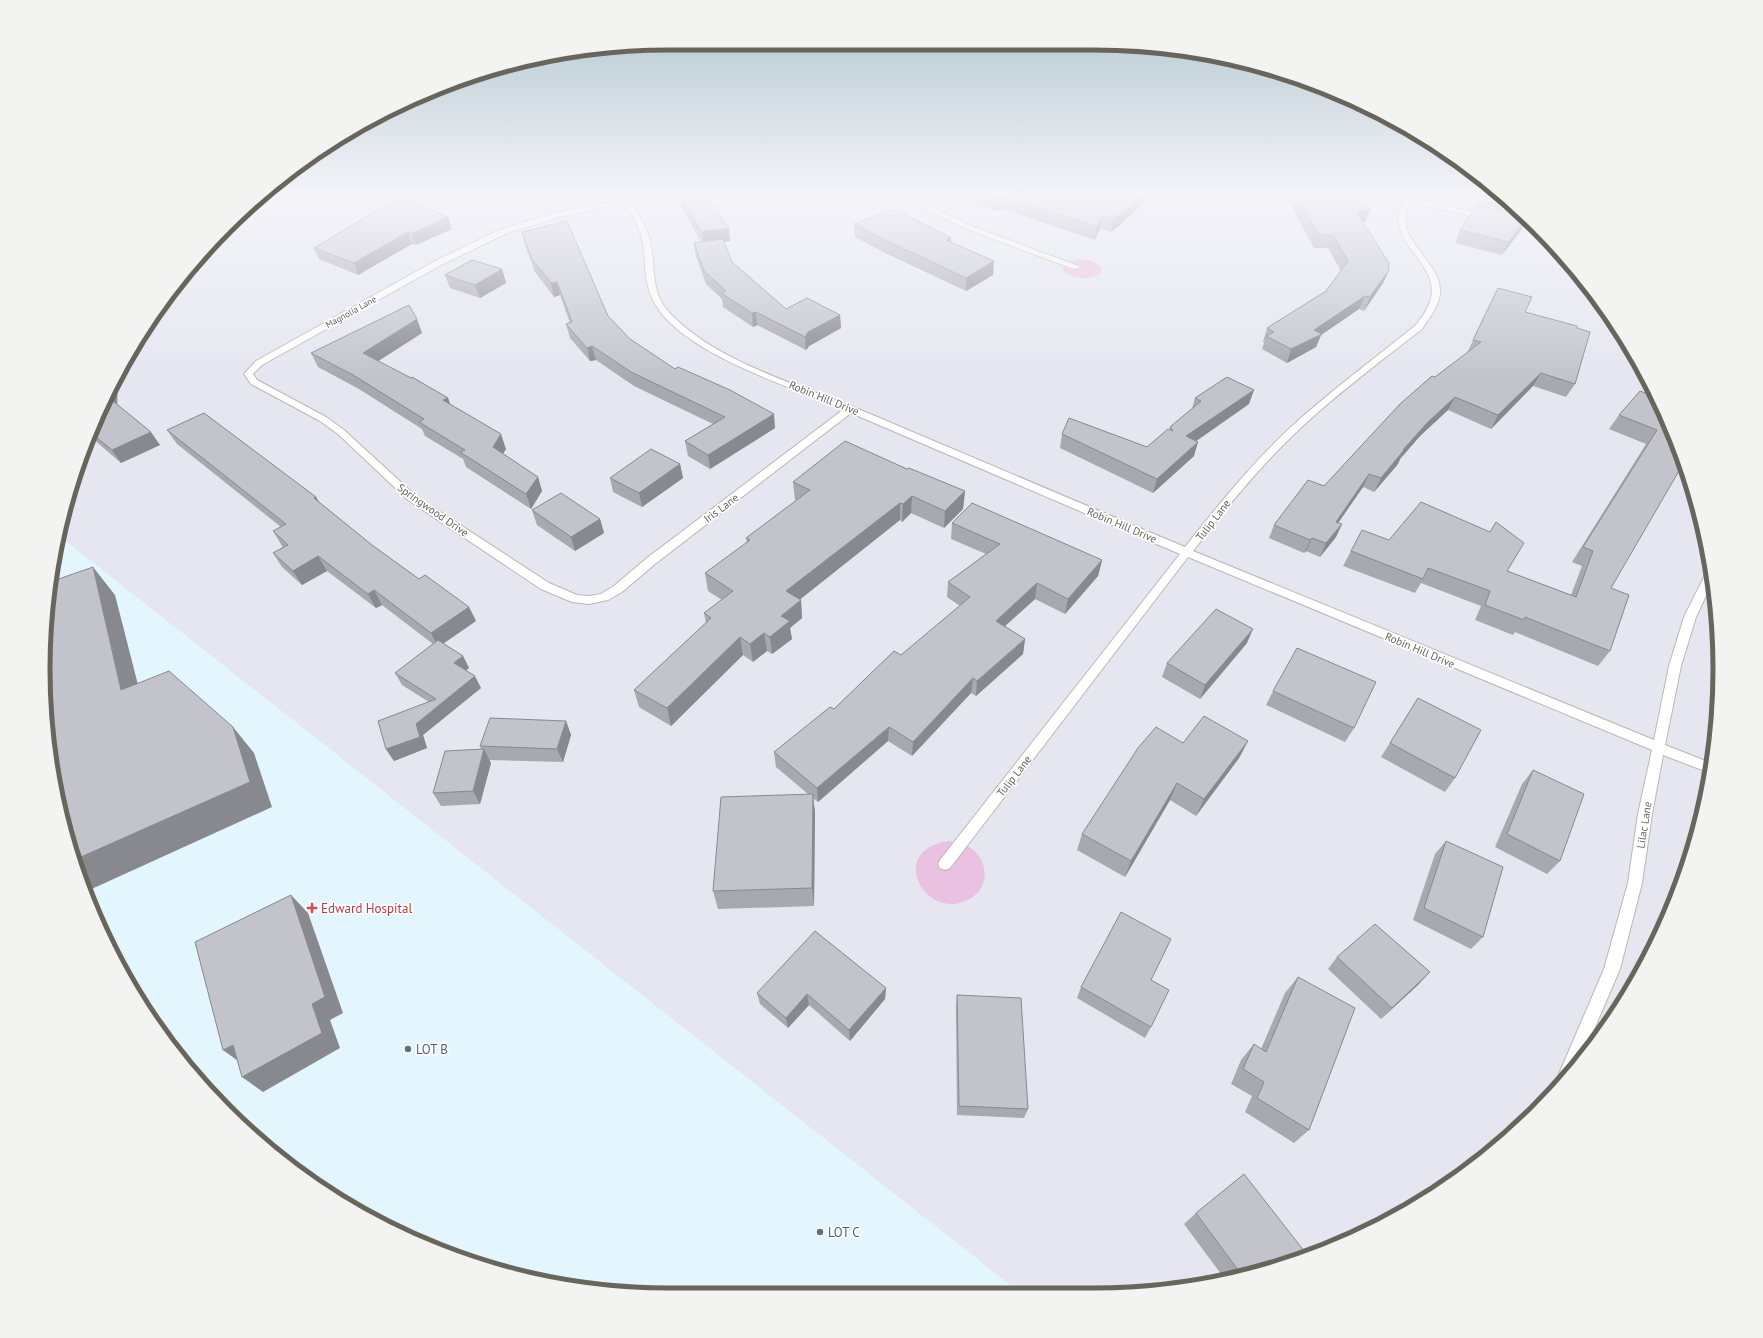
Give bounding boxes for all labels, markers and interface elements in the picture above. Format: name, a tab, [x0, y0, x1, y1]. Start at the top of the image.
street label: Magnolia Lane	[323, 293, 379, 330]
street label: Robin Hill Drive	[787, 378, 861, 419]
street label: Springwood Drive	[395, 480, 472, 540]
street label: Iris Lane	[701, 490, 742, 526]
street label: Tulip Lane	[1193, 496, 1234, 543]
street label: Robin Hill Drive	[1085, 504, 1159, 546]
street label: Robin Hill Drive	[1383, 629, 1457, 671]
street label: Tulip Lane	[994, 752, 1035, 799]
street label: Lilac Lane	[1633, 800, 1655, 850]
place label: Edward Hospital	[321, 900, 412, 917]
marker: Edward Hospital	[306, 902, 318, 914]
place label: LOT B	[416, 1041, 448, 1058]
marker: LOT B	[403, 1044, 413, 1054]
place label: LOT C	[828, 1224, 860, 1241]
marker: LOT C	[815, 1227, 825, 1237]

